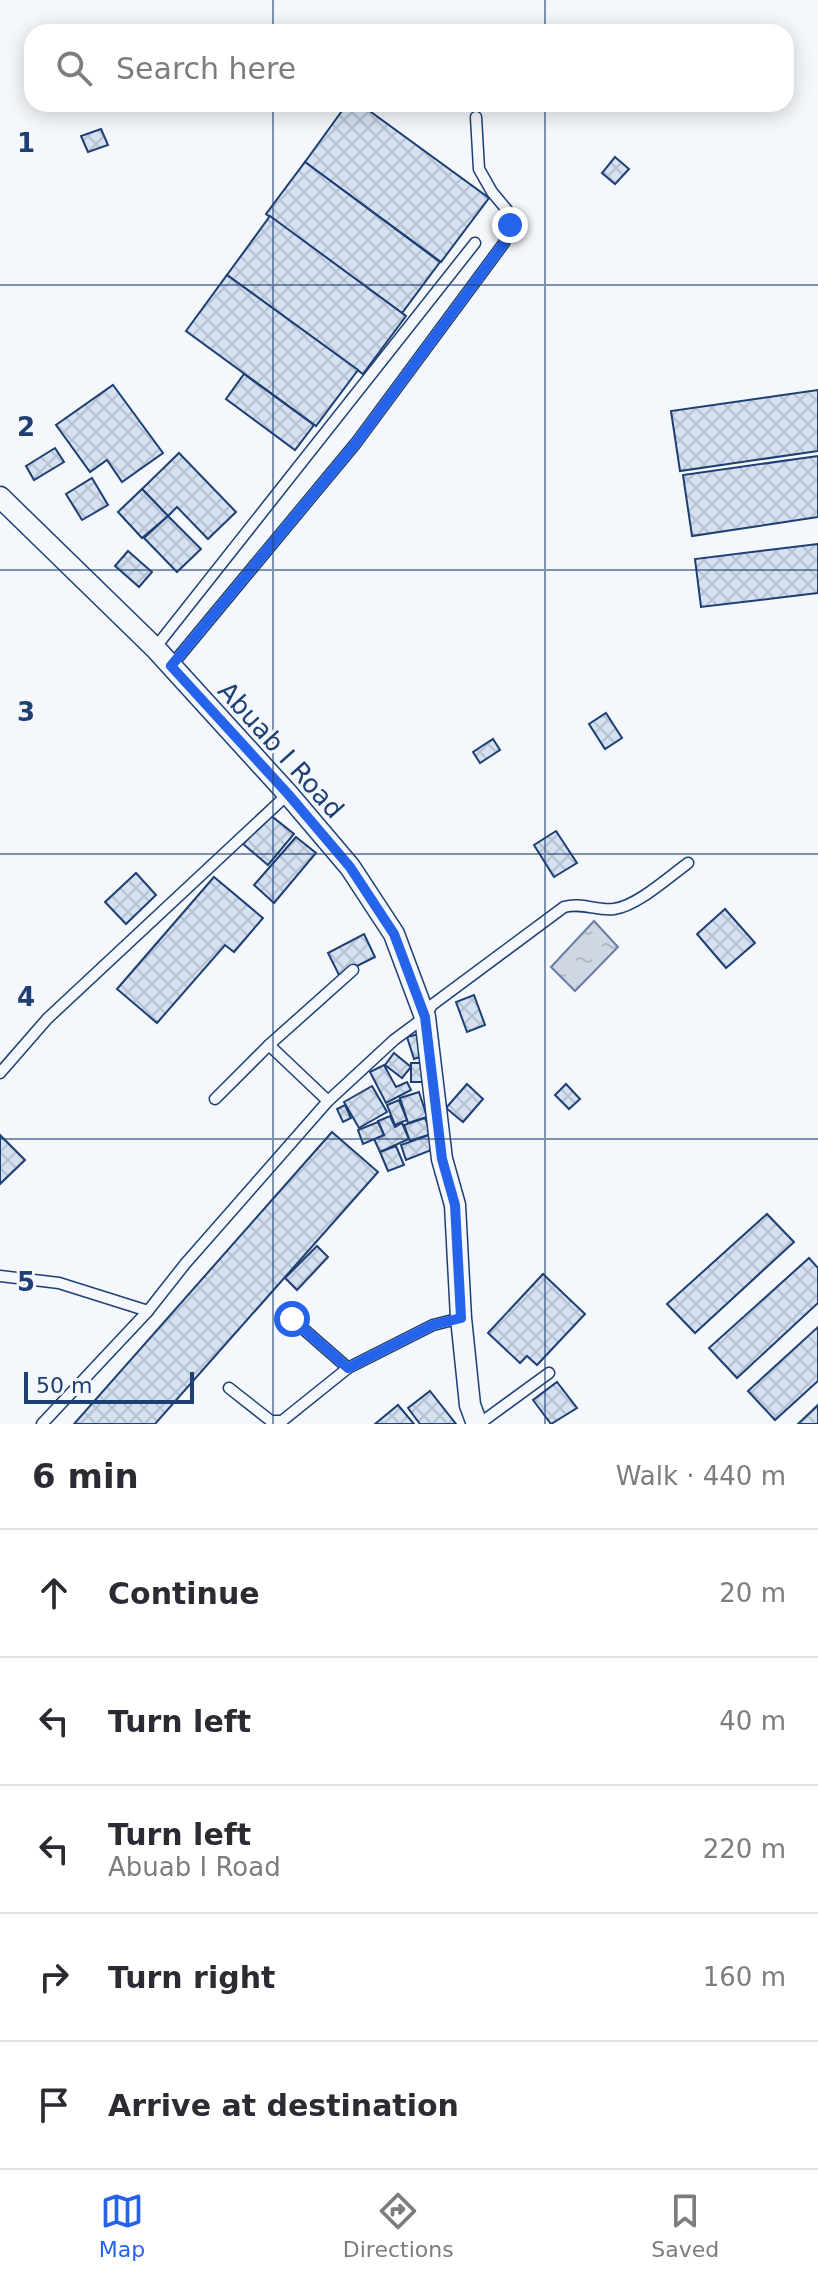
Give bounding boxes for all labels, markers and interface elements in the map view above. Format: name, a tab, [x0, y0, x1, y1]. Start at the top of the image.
search box	[24, 24, 794, 112]
icon: search	[52, 46, 96, 90]
text: Search here	[116, 51, 296, 86]
text: 1	[17, 128, 35, 158]
route end	[492, 207, 528, 243]
text: 2	[17, 412, 35, 442]
street label: Abuab Ⅰ Road	[212, 676, 350, 824]
text: 3	[17, 697, 35, 727]
text: 4	[17, 982, 35, 1012]
text: 5	[17, 1267, 35, 1297]
route start	[274, 1301, 310, 1337]
scale bar	[24, 1368, 194, 1404]
text: 50 m	[36, 1373, 92, 1398]
text: 6 min	[32, 1456, 139, 1496]
text: Walk · 440 m	[616, 1461, 786, 1491]
icon: ahead	[32, 1571, 76, 1615]
text: Continue	[108, 1576, 260, 1611]
text: 20 m	[719, 1578, 786, 1608]
icon: left	[32, 1699, 76, 1743]
text: Turn left	[108, 1704, 251, 1739]
text: 40 m	[719, 1706, 786, 1736]
text: Turn left	[108, 1817, 251, 1852]
icon: left	[32, 1827, 76, 1871]
text: 220 m	[703, 1834, 786, 1864]
text: Abuab Ⅰ Road	[108, 1852, 281, 1882]
icon: right	[32, 1955, 76, 1999]
text: Turn right	[108, 1960, 275, 1995]
text: 160 m	[703, 1962, 786, 1992]
icon: arrive	[32, 2083, 76, 2127]
text: Arrive at destination	[108, 2088, 459, 2123]
tab: Map	[99, 2189, 145, 2262]
tab: Directions	[343, 2189, 454, 2262]
tab: Saved	[651, 2189, 719, 2262]

